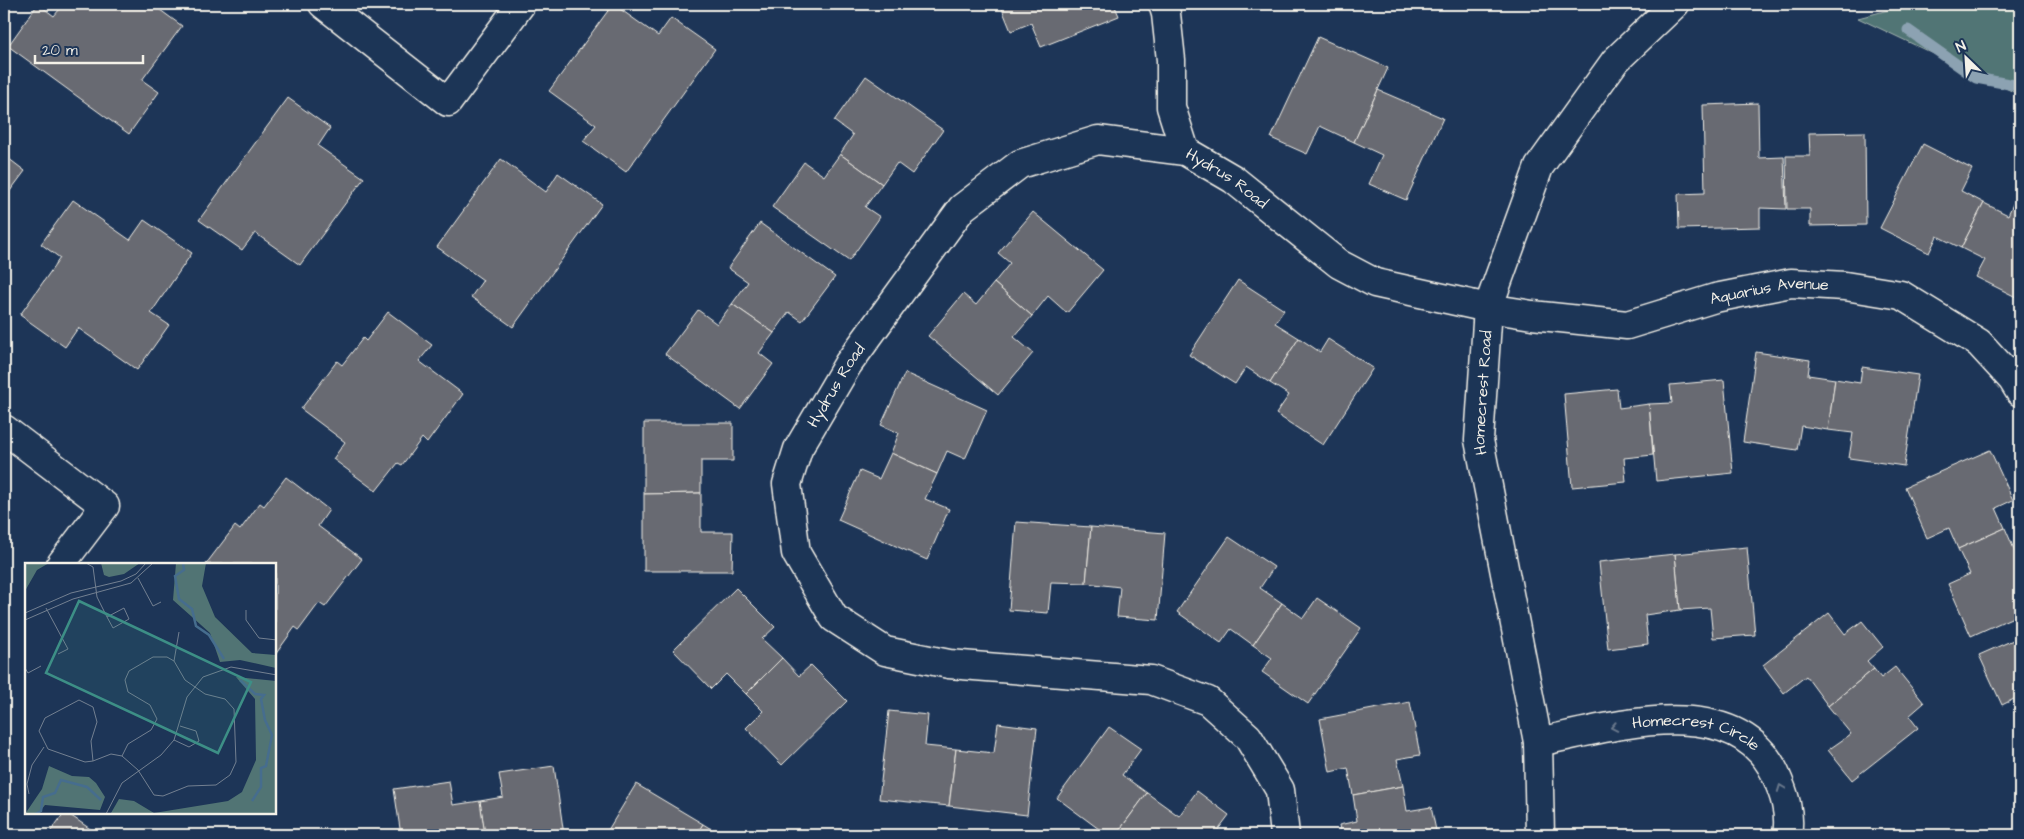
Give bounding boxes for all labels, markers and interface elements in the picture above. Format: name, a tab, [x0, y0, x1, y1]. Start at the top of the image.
scale bar	[35, 32, 142, 64]
north arrow	[1942, 32, 1992, 82]
text: N	[1953, 36, 1969, 58]
text: 20 m	[42, 40, 78, 61]
street label: Hydrus Road	[1182, 143, 1273, 214]
street label: Aquarius Avenue	[1707, 272, 1830, 310]
street label: Homecrest Road	[1468, 330, 1497, 457]
street label: Hydrus Road	[802, 339, 870, 432]
inset map	[25, 563, 276, 814]
street label: Homecrest Circle	[1631, 709, 1765, 756]
one-way arrow	[1610, 721, 1619, 731]
one-way arrow	[1777, 784, 1787, 793]

